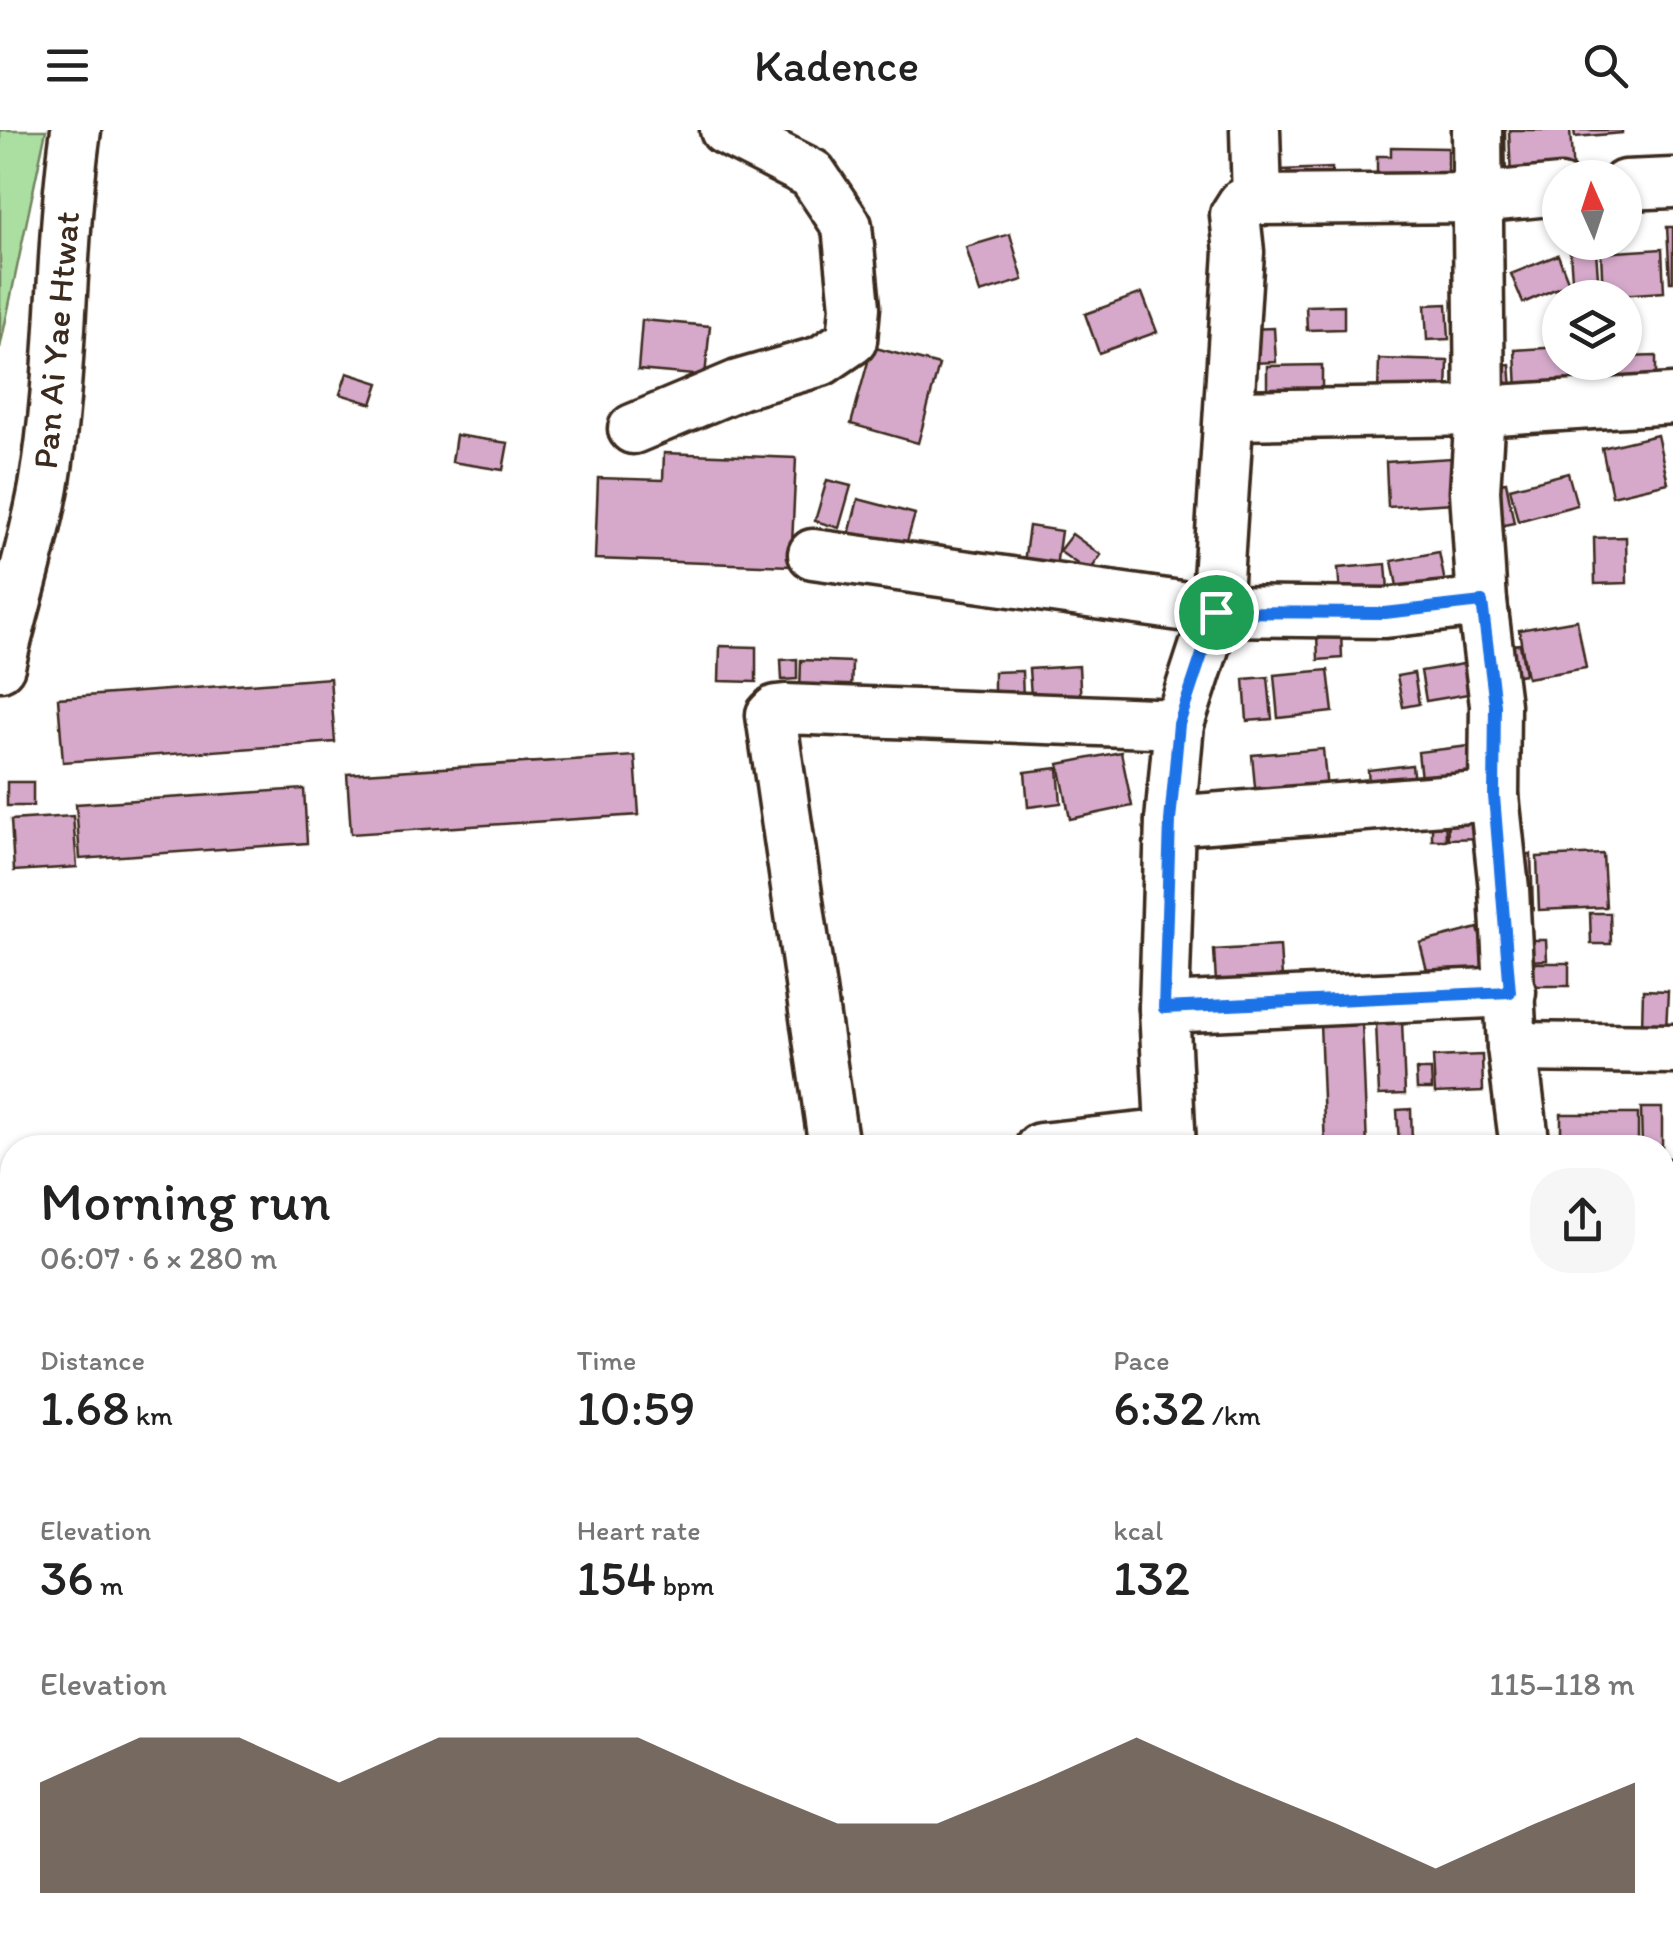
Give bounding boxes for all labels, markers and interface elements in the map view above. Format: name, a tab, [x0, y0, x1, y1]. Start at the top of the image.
icon: menu	[40, 38, 95, 93]
text: Kadence	[754, 38, 919, 92]
icon: search	[1578, 38, 1633, 93]
north arrow	[1542, 160, 1642, 260]
map controls	[1542, 160, 1642, 380]
street label: Pan Ai Yae Htwat	[24, 210, 88, 470]
button: layers	[1542, 280, 1642, 380]
pin	[1174, 570, 1259, 655]
icon: arrive	[1189, 585, 1244, 640]
text: Morning run	[40, 1168, 331, 1234]
button: share	[1530, 1168, 1635, 1273]
text: 06:07 · 6 × 280 m	[40, 1239, 277, 1277]
text: Distance	[40, 1343, 145, 1377]
text: Time	[577, 1343, 636, 1377]
text: Pace	[1113, 1343, 1169, 1377]
text: 1.68	[40, 1377, 129, 1438]
text: 10:59	[577, 1377, 695, 1438]
text: 6:32	[1113, 1377, 1206, 1438]
text: km	[129, 1398, 173, 1432]
text: /km	[1206, 1398, 1261, 1432]
text: Elevation	[40, 1513, 151, 1547]
text: Heart rate	[577, 1513, 701, 1547]
text: kcal	[1113, 1513, 1163, 1547]
text: 36	[40, 1547, 94, 1608]
text: 154	[577, 1547, 656, 1608]
text: 132	[1113, 1547, 1190, 1608]
text: m	[94, 1568, 124, 1602]
text: bpm	[656, 1568, 714, 1602]
text: Elevation	[40, 1665, 167, 1703]
text: 115–118 m	[1489, 1665, 1635, 1703]

